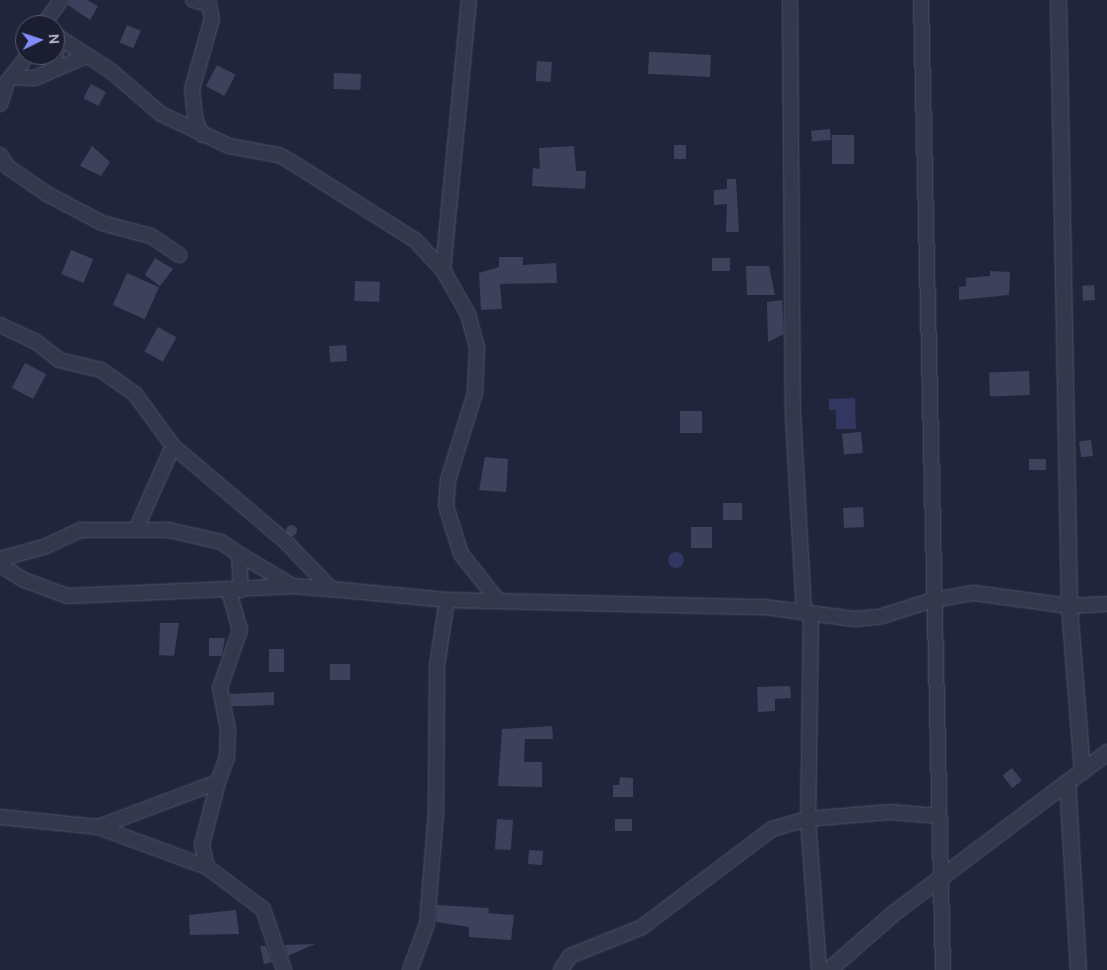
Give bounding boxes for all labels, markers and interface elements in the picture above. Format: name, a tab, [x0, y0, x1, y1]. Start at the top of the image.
north arrow	[15, 15, 65, 65]
text: N	[46, 33, 62, 45]

